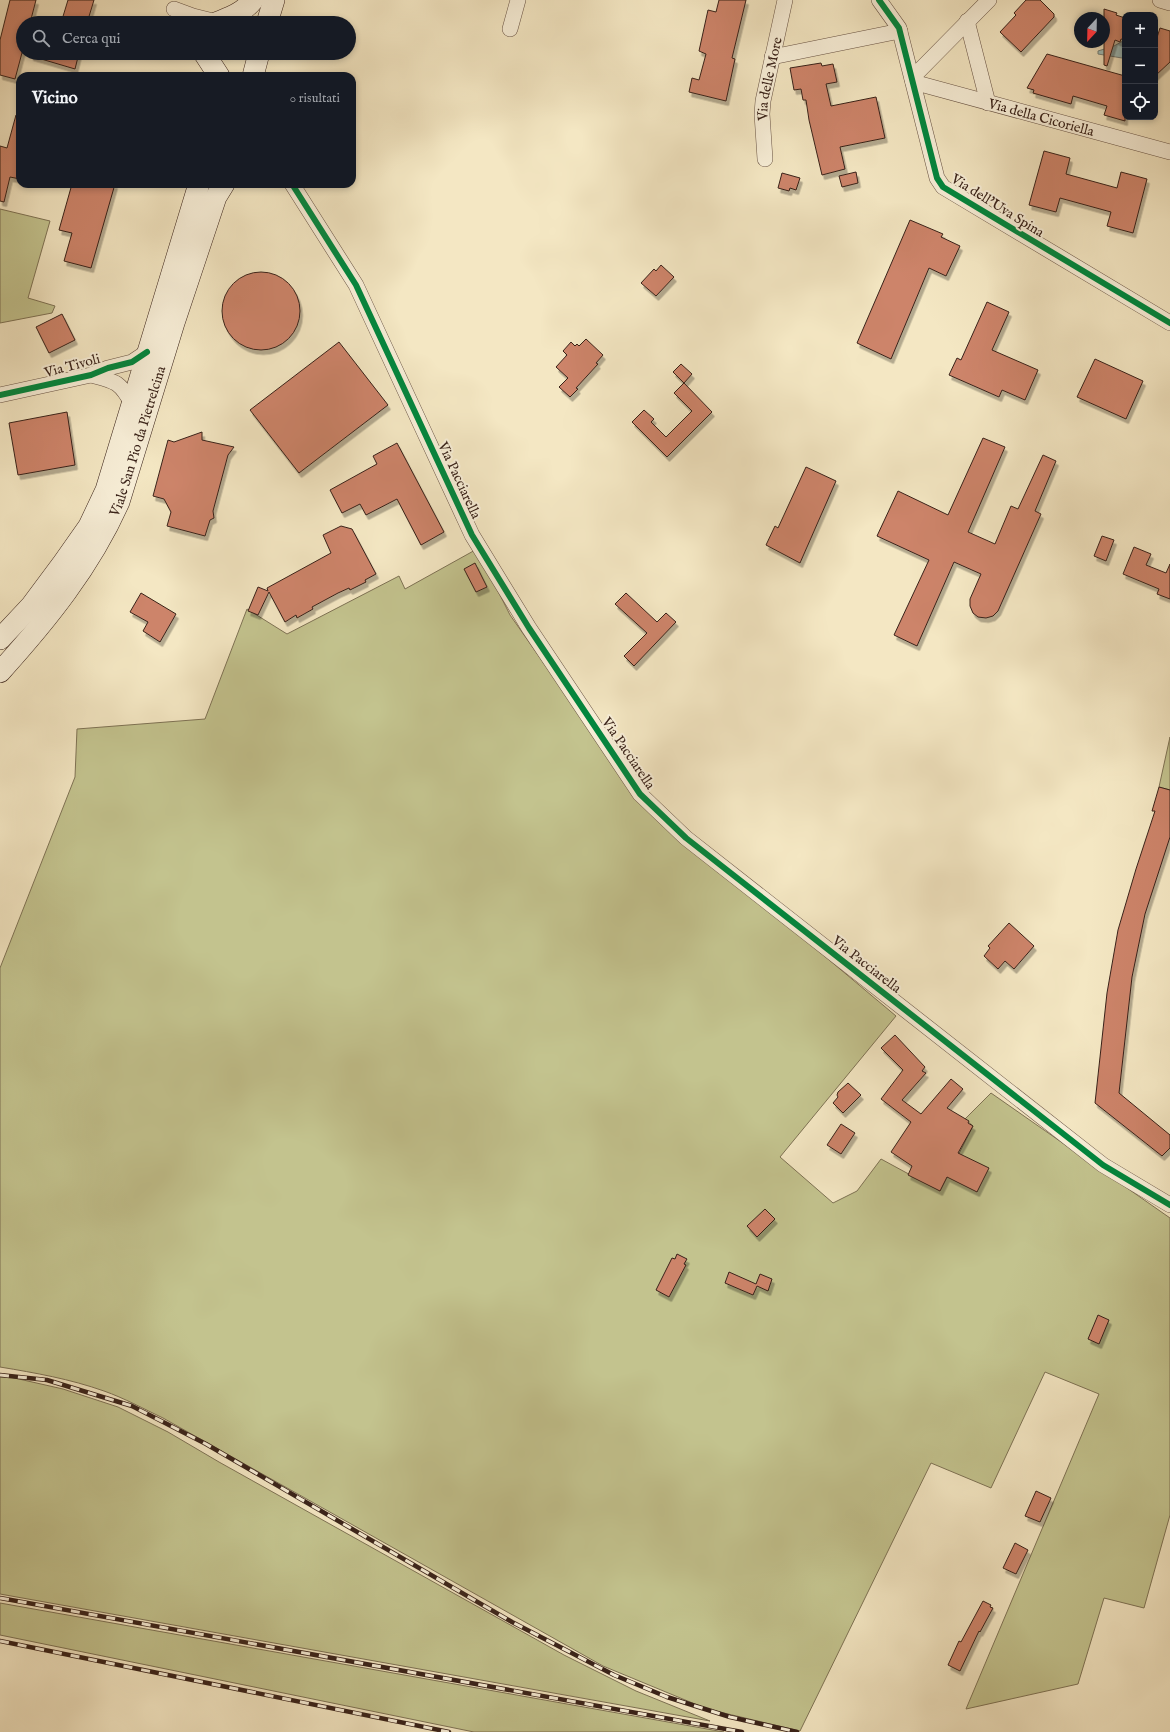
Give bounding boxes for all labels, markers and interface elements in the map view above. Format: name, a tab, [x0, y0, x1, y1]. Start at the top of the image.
north arrow	[1074, 12, 1110, 48]
map controls	[1122, 12, 1158, 120]
button: +	[1122, 12, 1158, 48]
search box	[16, 16, 356, 60]
icon: search	[30, 27, 52, 49]
text: Cerca qui	[62, 29, 121, 48]
street label: Via delle More	[754, 35, 787, 122]
button: −	[1122, 48, 1158, 84]
button: locate	[1122, 84, 1158, 120]
text: Vicino	[32, 88, 78, 109]
text: 0 risultati	[290, 90, 340, 107]
street label: Via della Cicoriella	[985, 95, 1097, 141]
street label: Via dell'Uva Spina	[947, 170, 1048, 242]
street label: Via Tivoli	[41, 350, 102, 382]
street label: Viale San Pio da Pietrelcina	[105, 363, 171, 521]
street label: Via Pacciarella	[433, 438, 485, 523]
street label: Via Pacciarella	[597, 713, 659, 794]
street label: Via Pacciarella	[827, 931, 905, 998]

